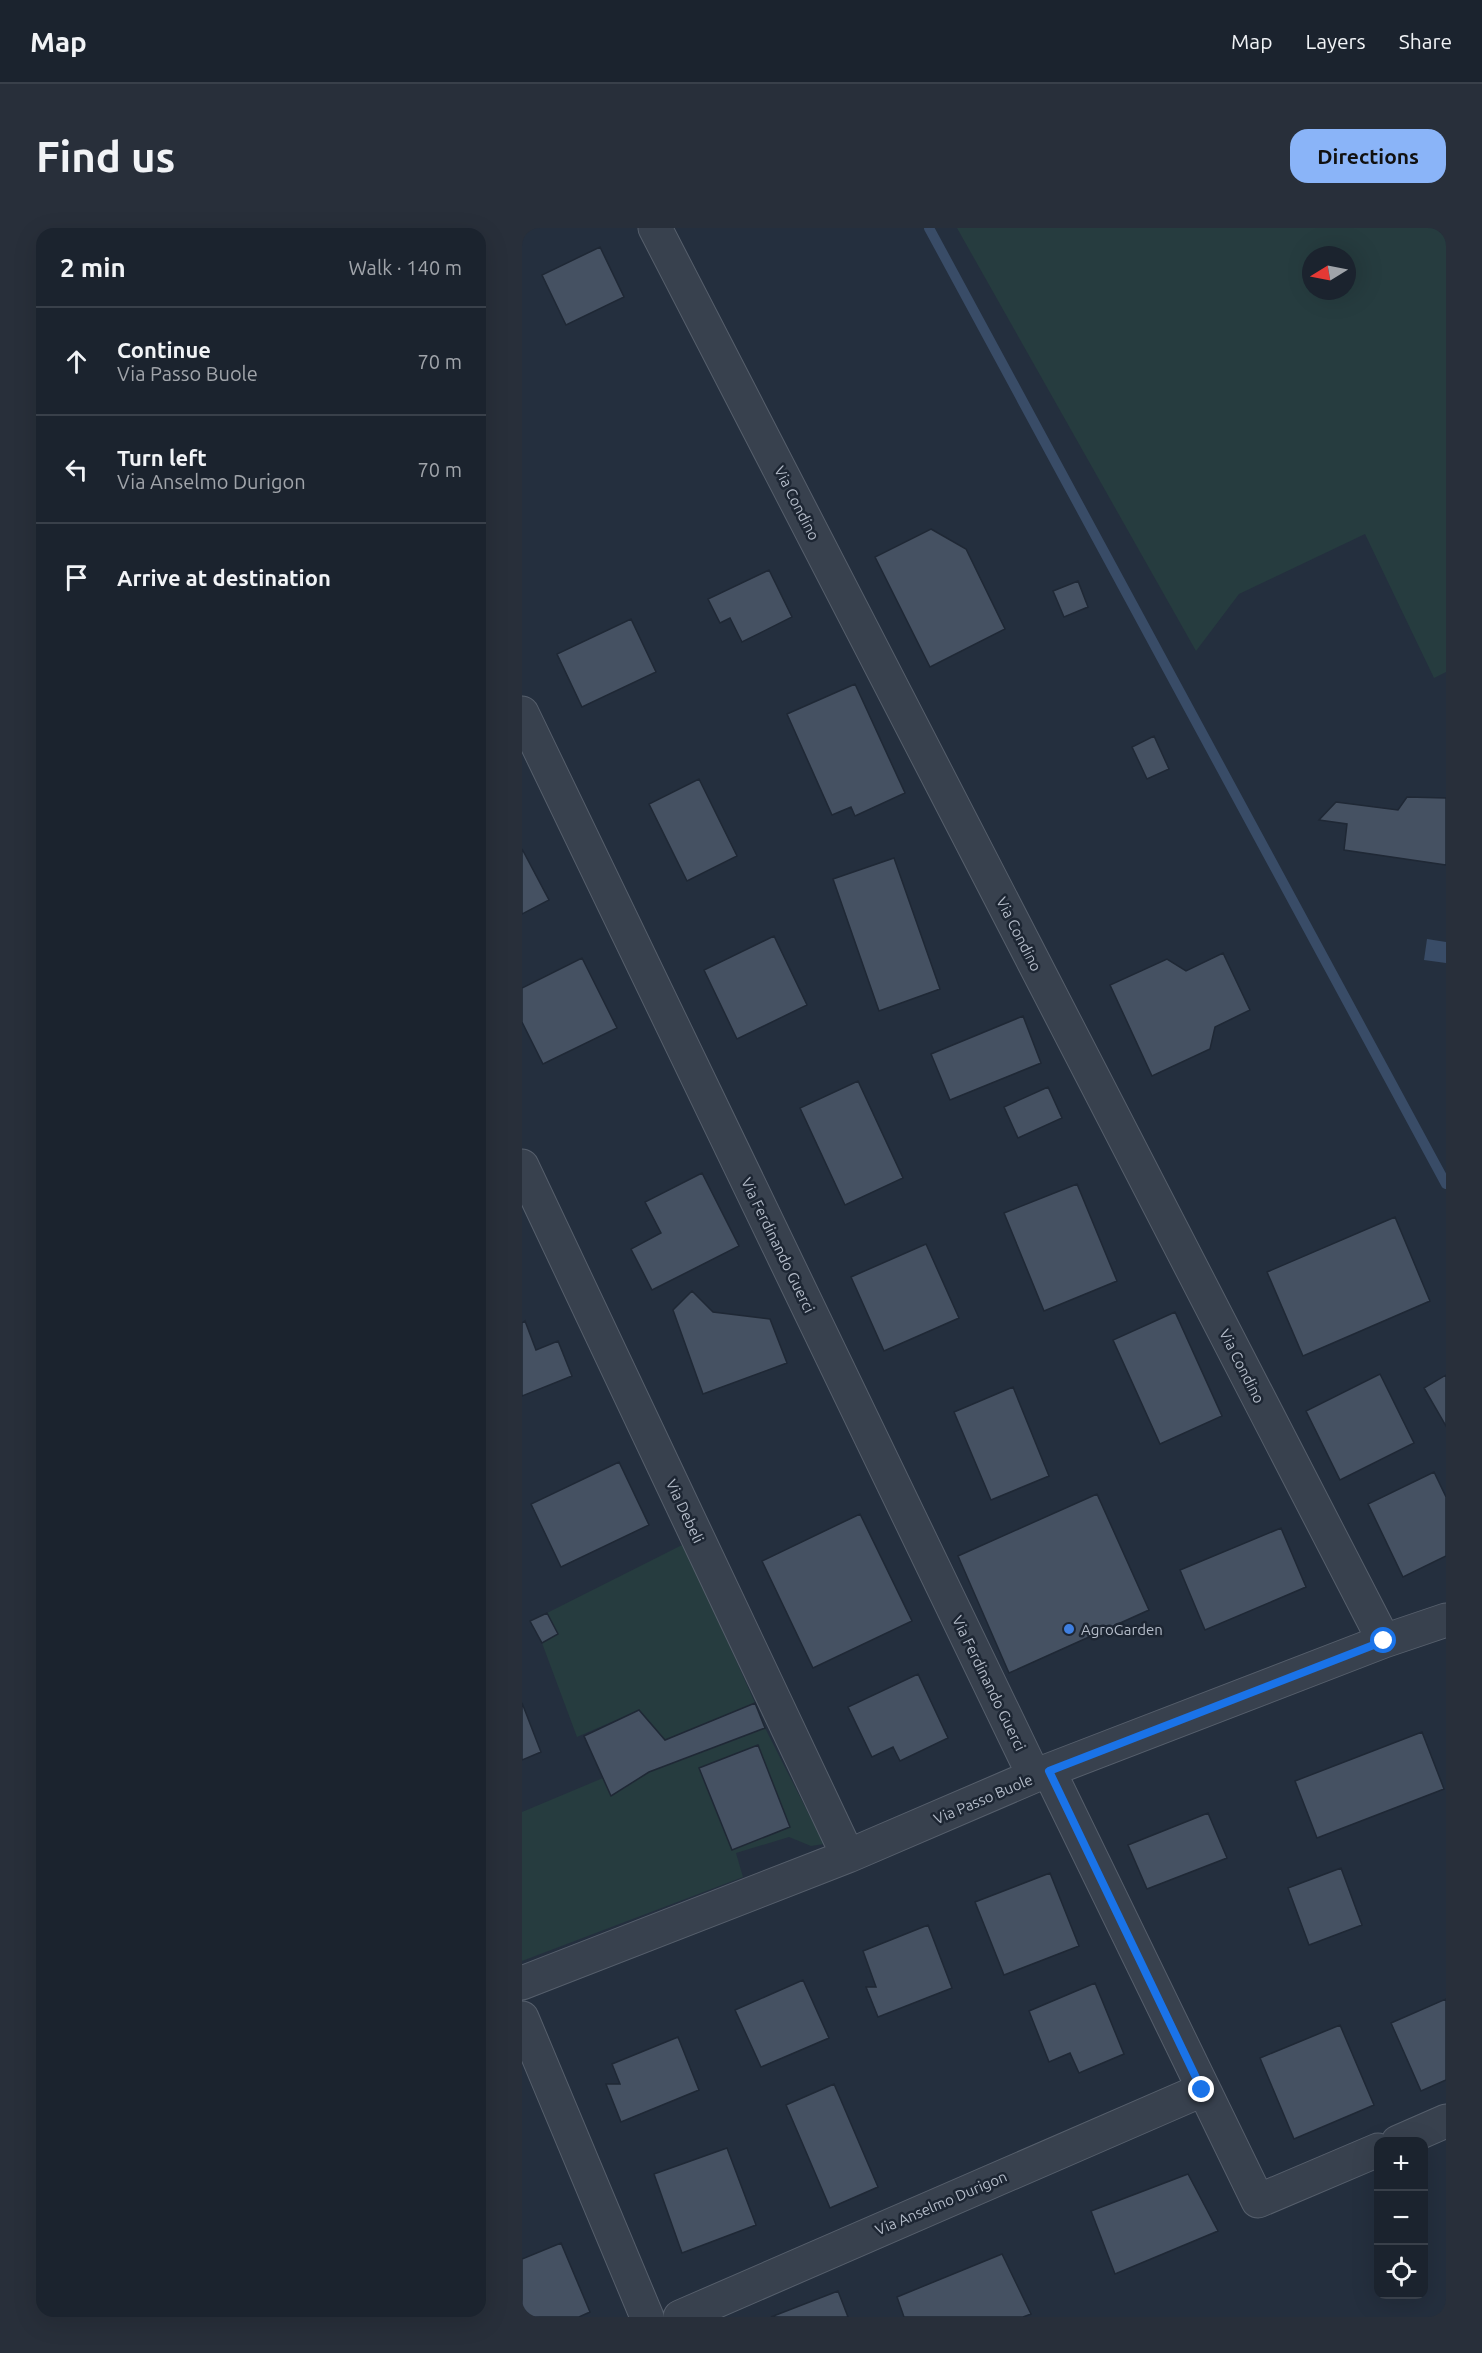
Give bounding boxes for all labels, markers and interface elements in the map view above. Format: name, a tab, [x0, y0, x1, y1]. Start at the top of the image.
text: Map	[30, 26, 87, 57]
text: Map	[1231, 29, 1272, 53]
text: Layers	[1305, 29, 1366, 53]
text: Share	[1399, 29, 1452, 53]
button: Directions	[1290, 129, 1446, 183]
text: Find us	[36, 133, 175, 180]
north arrow	[1302, 246, 1356, 300]
text: 2 min	[60, 253, 126, 282]
text: Walk · 140 m	[349, 256, 462, 279]
text: Continue	[117, 337, 211, 362]
icon: ahead	[60, 345, 93, 378]
text: 70 m	[418, 350, 462, 373]
text: Via Passo Buole	[117, 362, 258, 385]
text: Turn left	[117, 445, 207, 470]
icon: left	[60, 453, 93, 486]
text: 70 m	[418, 458, 462, 481]
street label: Via Condino	[771, 463, 823, 543]
text: Via Anselmo Durigon	[117, 470, 306, 493]
icon: arrive	[60, 561, 93, 594]
text: Arrive at destination	[117, 565, 331, 590]
street label: Via Condino	[993, 894, 1045, 974]
street label: Via Ferdinando Guerci	[738, 1175, 818, 1315]
street label: Via Condino	[1216, 1326, 1268, 1406]
street label: Via Debeli	[663, 1476, 707, 1546]
street label: Via Ferdinando Guerci	[949, 1613, 1029, 1753]
place label: AgroGarden	[1081, 1621, 1163, 1638]
marker: AgroGarden	[1062, 1622, 1076, 1636]
route start	[1370, 1627, 1396, 1653]
street label: Via Passo Buole	[931, 1771, 1035, 1827]
route end	[1188, 2076, 1214, 2102]
map controls	[1374, 2137, 1428, 2299]
button: +	[1374, 2137, 1428, 2191]
street label: Via Anselmo Durigon	[873, 2168, 1009, 2238]
button: −	[1374, 2191, 1428, 2245]
button: locate	[1374, 2245, 1428, 2299]

